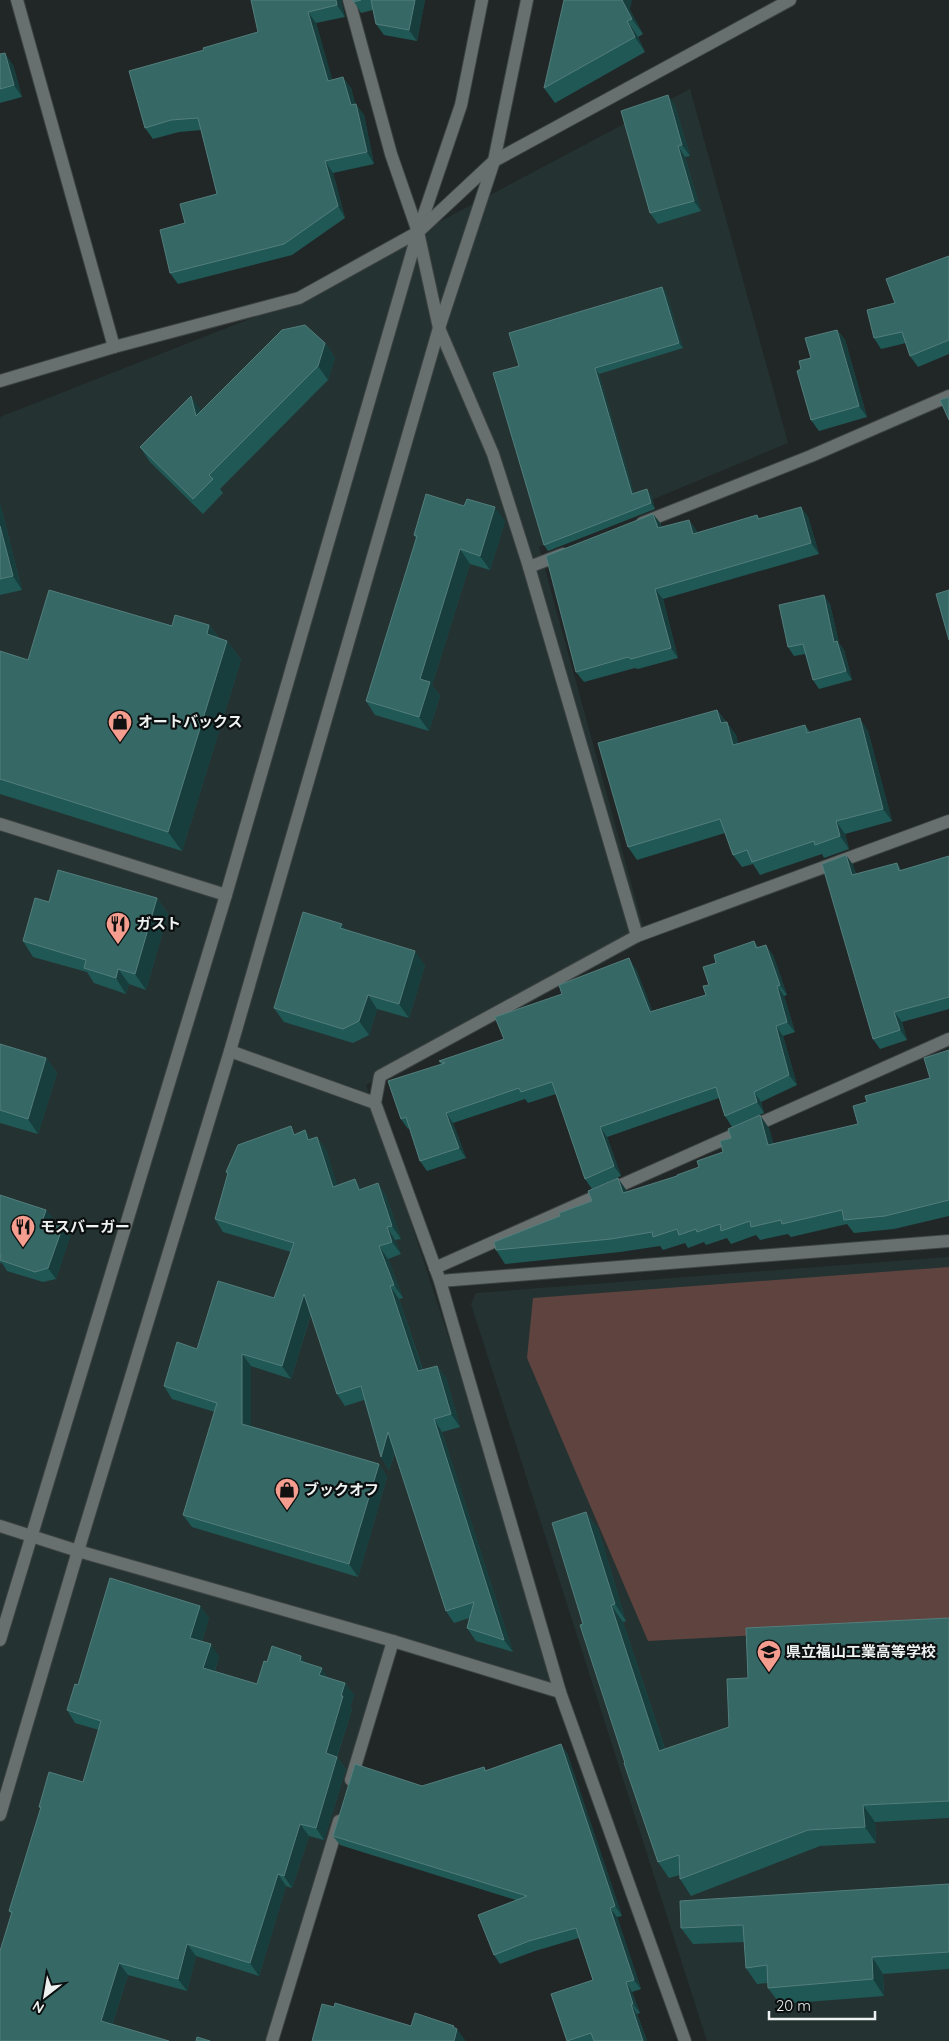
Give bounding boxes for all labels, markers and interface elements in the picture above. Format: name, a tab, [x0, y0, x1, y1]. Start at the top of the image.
shop icon: オートバックス	[107, 709, 133, 743]
place label: オートバックス	[138, 712, 243, 731]
restaurant icon: ガスト	[105, 911, 131, 945]
place label: ガスト	[136, 914, 181, 933]
restaurant icon: モスバーガー	[10, 1214, 36, 1248]
place label: モスバーガー	[40, 1217, 130, 1236]
shop icon: ブックオフ	[274, 1477, 300, 1511]
place label: ブックオフ	[304, 1480, 379, 1499]
school or university icon: 県立福山工業高等学校	[756, 1639, 782, 1673]
place label: 県立福山工業高等学校	[786, 1642, 936, 1661]
north arrow	[20, 1971, 70, 2021]
scale bar	[769, 1988, 875, 2020]
text: 20 m	[776, 1996, 811, 2015]
text: N	[29, 1997, 47, 2018]

